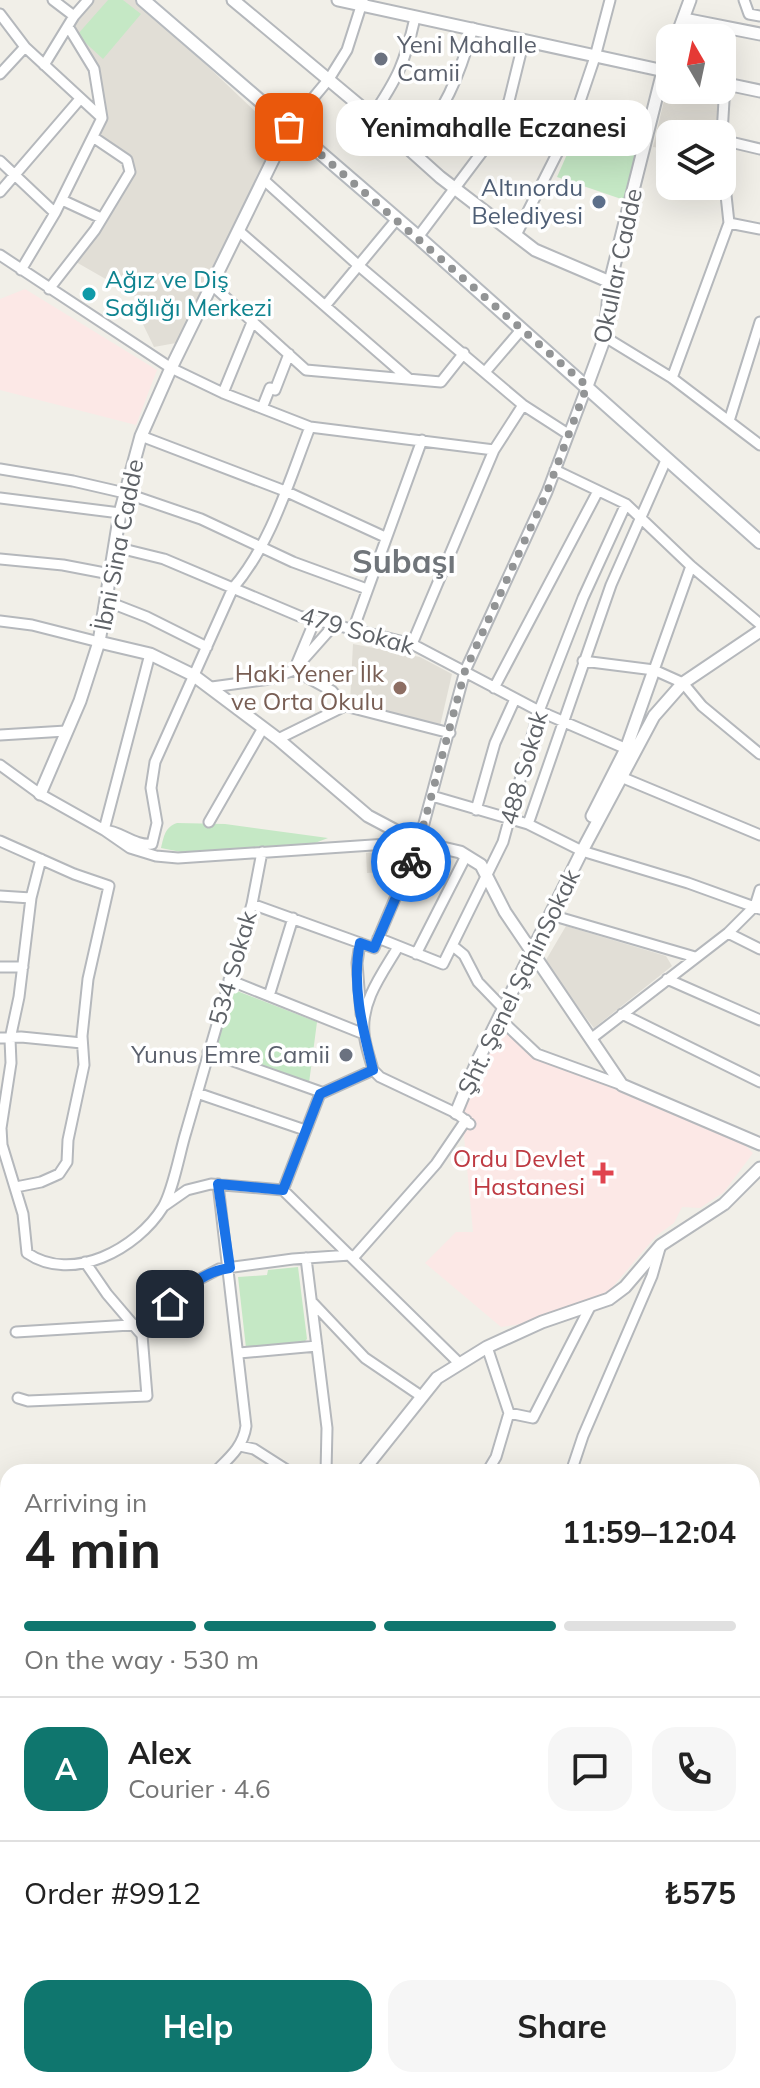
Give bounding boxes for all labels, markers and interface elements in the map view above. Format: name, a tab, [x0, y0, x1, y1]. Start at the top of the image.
north arrow	[656, 24, 736, 104]
map controls	[656, 24, 736, 200]
place label: Yeni Mahalle Camii	[396, 29, 537, 87]
marker: Yeni Mahalle Camii	[372, 50, 390, 68]
pin	[255, 93, 323, 161]
callout: Yenimahalle Eczanesi	[337, 99, 653, 155]
icon: bag	[267, 105, 311, 149]
text: Yenimahalle Eczanesi	[361, 111, 627, 144]
button: layers	[656, 120, 736, 200]
place label: Altınordu Belediyesi	[472, 172, 583, 230]
street label: Okullar Cadde	[586, 185, 648, 346]
marker: Altınordu Belediyesi	[590, 193, 608, 211]
place label: Ağız ve Diş Sağlığı Merkezi	[105, 264, 272, 322]
marker: Ağız ve Diş Sağlığı Merkezi	[80, 285, 98, 303]
street label: İbni Sina Cadde	[87, 456, 149, 633]
district label: Subaşı	[352, 541, 456, 581]
street label: 479 Sokak	[297, 599, 418, 661]
place label: Haki Yener İlk ve Orta Okulu	[231, 658, 385, 716]
marker: Haki Yener İlk ve Orta Okulu	[391, 679, 409, 697]
street label: 488 Sokak	[492, 707, 554, 828]
courier	[371, 822, 451, 902]
icon: bike	[389, 840, 433, 884]
street label: Şht. Şenel ŞahinSokak	[450, 863, 586, 1099]
street label: 534 Sokak	[201, 907, 263, 1028]
place label: Yunus Emre Camii	[130, 1039, 330, 1069]
marker: Yunus Emre Camii	[337, 1046, 355, 1064]
place label: Ordu Devlet Hastanesi	[453, 1143, 585, 1201]
marker: Ordu Devlet Hastanesi	[592, 1162, 614, 1184]
pin	[136, 1270, 204, 1338]
icon: home	[148, 1282, 192, 1326]
text: Arriving in	[24, 1486, 147, 1519]
text: 11:59–12:04	[562, 1513, 736, 1551]
text: 4 min	[24, 1516, 161, 1581]
text: On the way · 530 m	[24, 1643, 259, 1676]
button: chat	[548, 1727, 632, 1811]
button: phone	[652, 1727, 736, 1811]
text: Alex	[128, 1734, 191, 1772]
text: A	[55, 1750, 77, 1788]
text: Courier · 4.6	[128, 1772, 271, 1805]
text: Order #9912	[24, 1874, 201, 1912]
text: ₺575	[664, 1874, 736, 1912]
button: Help	[24, 1980, 372, 2072]
button: Share	[388, 1980, 736, 2072]

